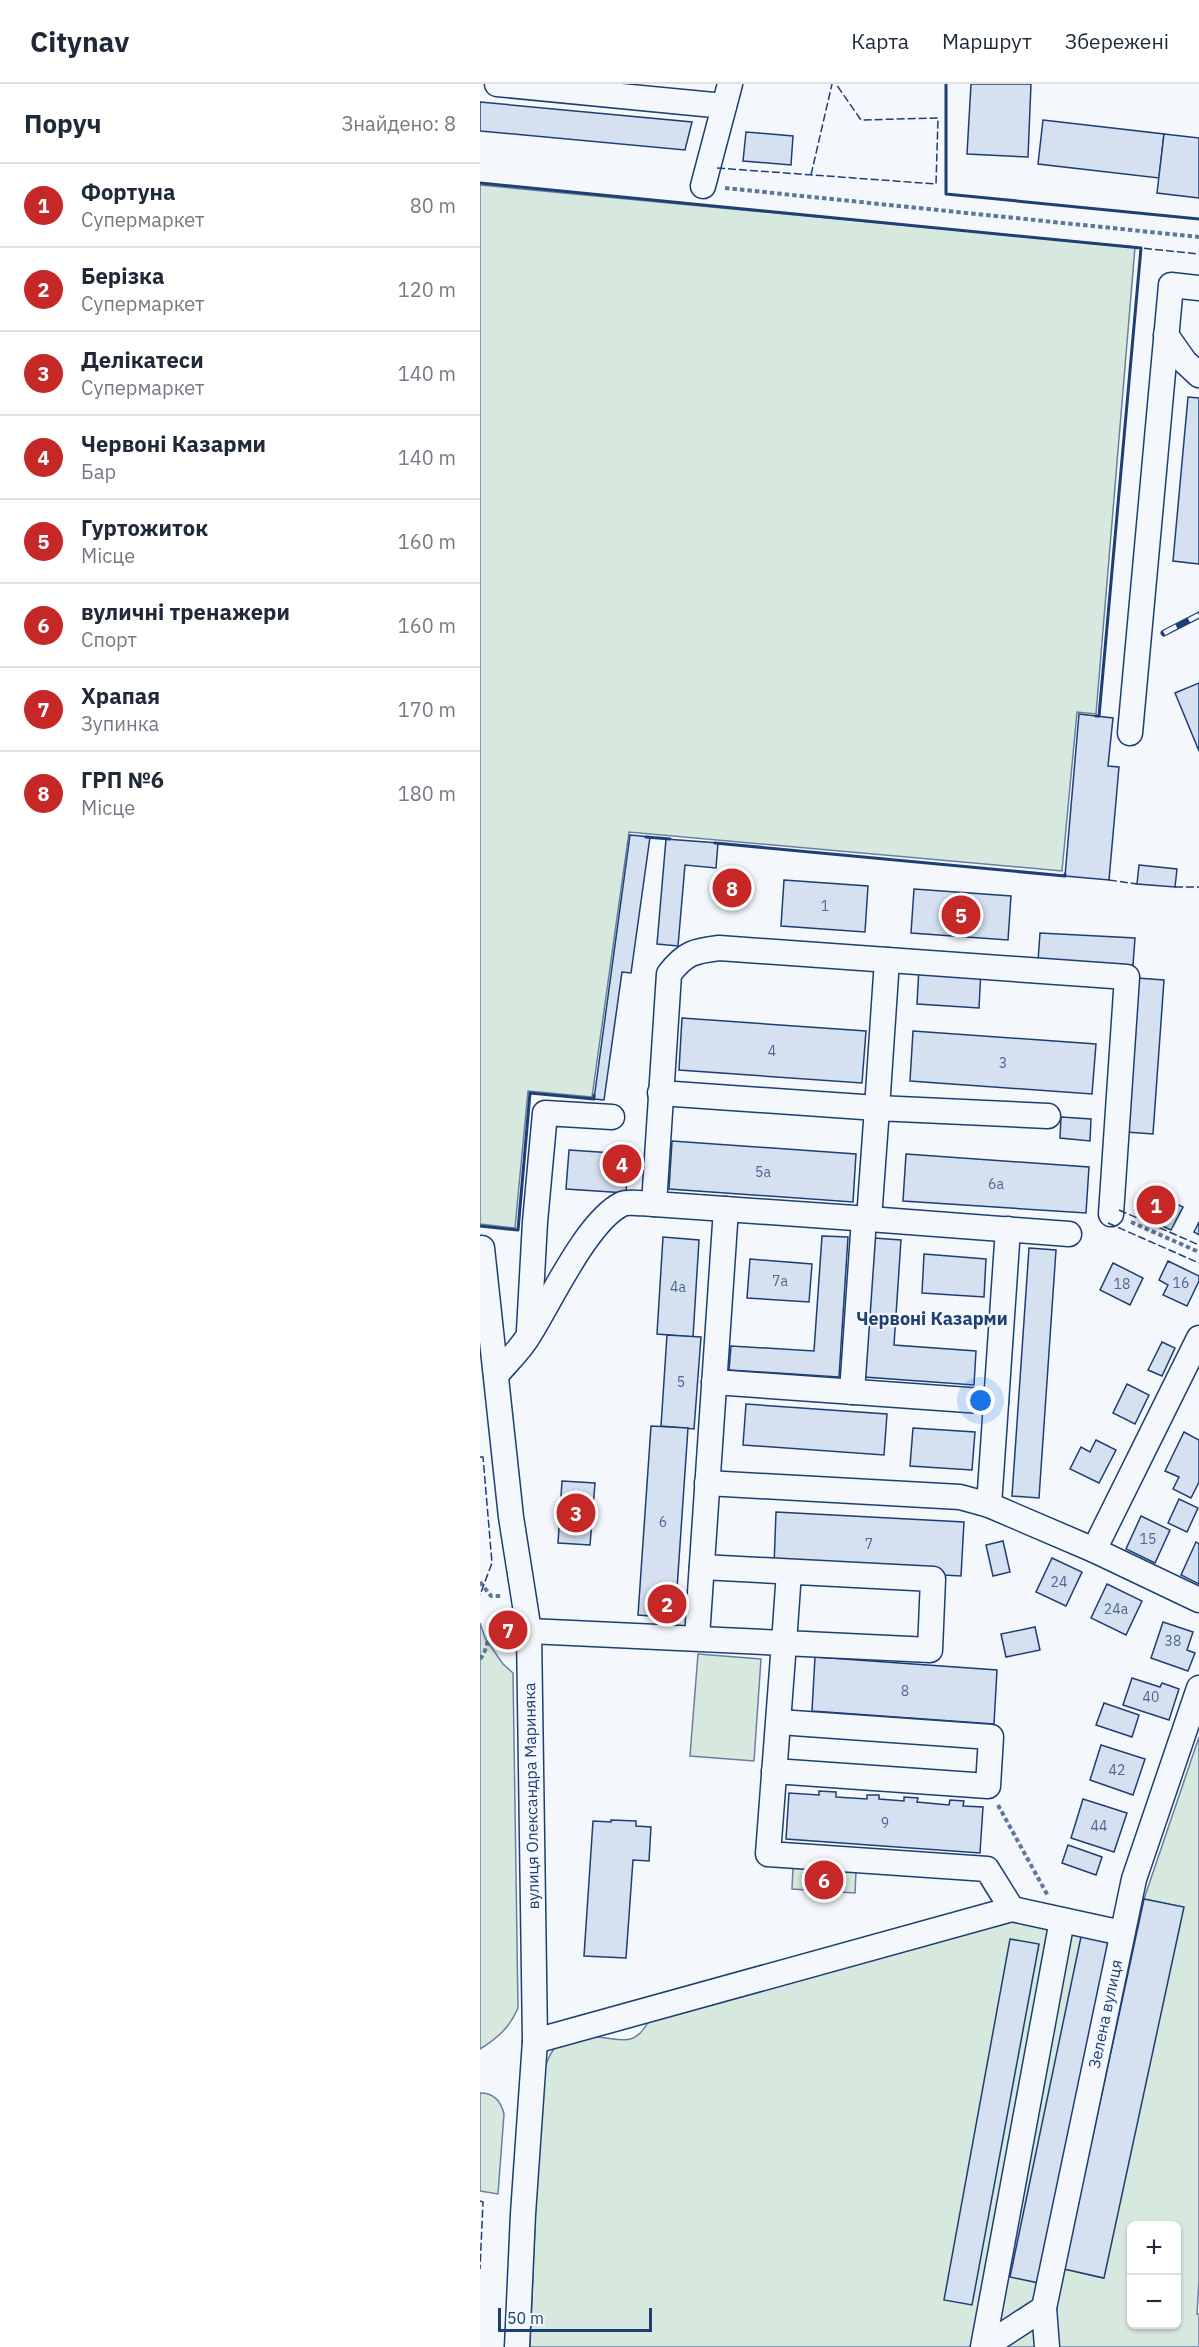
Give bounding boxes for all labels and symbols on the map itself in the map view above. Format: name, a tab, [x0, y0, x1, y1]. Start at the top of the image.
pin: 8	[712, 866, 752, 910]
pin: 5	[942, 892, 980, 938]
house number: 1	[821, 897, 829, 915]
house number: 4	[768, 1042, 776, 1060]
house number: 3	[999, 1054, 1007, 1072]
pin: 4	[602, 1142, 642, 1186]
house number: 5а	[755, 1163, 771, 1181]
house number: 6а	[988, 1175, 1004, 1193]
pin: 1	[1136, 1182, 1176, 1228]
house number: 7а	[772, 1272, 788, 1290]
house number: 16	[1173, 1274, 1189, 1292]
house number: 18	[1114, 1275, 1130, 1293]
house number: 4а	[670, 1278, 686, 1296]
district label: Червоні Казарми	[856, 1307, 1008, 1330]
house number: 5	[677, 1373, 685, 1391]
your location	[966, 1386, 995, 1415]
pin: 3	[556, 1490, 596, 1536]
house number: 6	[659, 1513, 667, 1531]
house number: 15	[1140, 1530, 1156, 1548]
house number: 7	[865, 1535, 873, 1553]
house number: 24	[1051, 1573, 1067, 1591]
pin: 2	[648, 1582, 687, 1627]
house number: 24а	[1104, 1600, 1129, 1618]
pin: 7	[489, 1608, 528, 1652]
house number: 38	[1165, 1632, 1181, 1650]
street label: вулиця Олександра Мариняка	[519, 1682, 543, 1910]
house number: 8	[901, 1682, 909, 1700]
house number: 40	[1143, 1688, 1159, 1706]
house number: 42	[1109, 1761, 1125, 1779]
house number: 9	[881, 1814, 889, 1832]
house number: 44	[1091, 1817, 1107, 1835]
pin: 6	[804, 1858, 844, 1902]
street label: Зелена вулиця	[1084, 1958, 1126, 2070]
scale bar	[498, 2305, 652, 2332]

